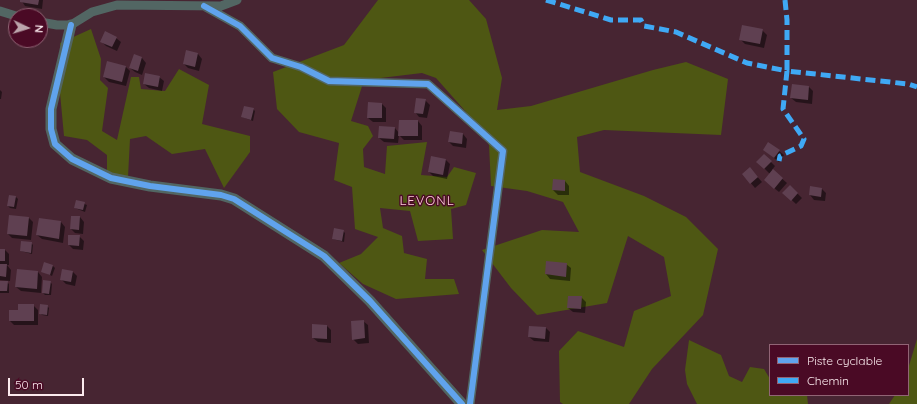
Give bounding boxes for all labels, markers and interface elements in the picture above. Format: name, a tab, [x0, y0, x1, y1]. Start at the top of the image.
north arrow	[8, 8, 48, 48]
text: N	[32, 24, 46, 33]
district label: LEVONL	[399, 193, 455, 209]
legend	[769, 344, 909, 396]
text: Piste cyclable	[807, 353, 882, 368]
scale bar	[10, 370, 86, 396]
text: Chemin	[807, 373, 849, 388]
text: 50 m	[15, 377, 43, 392]

